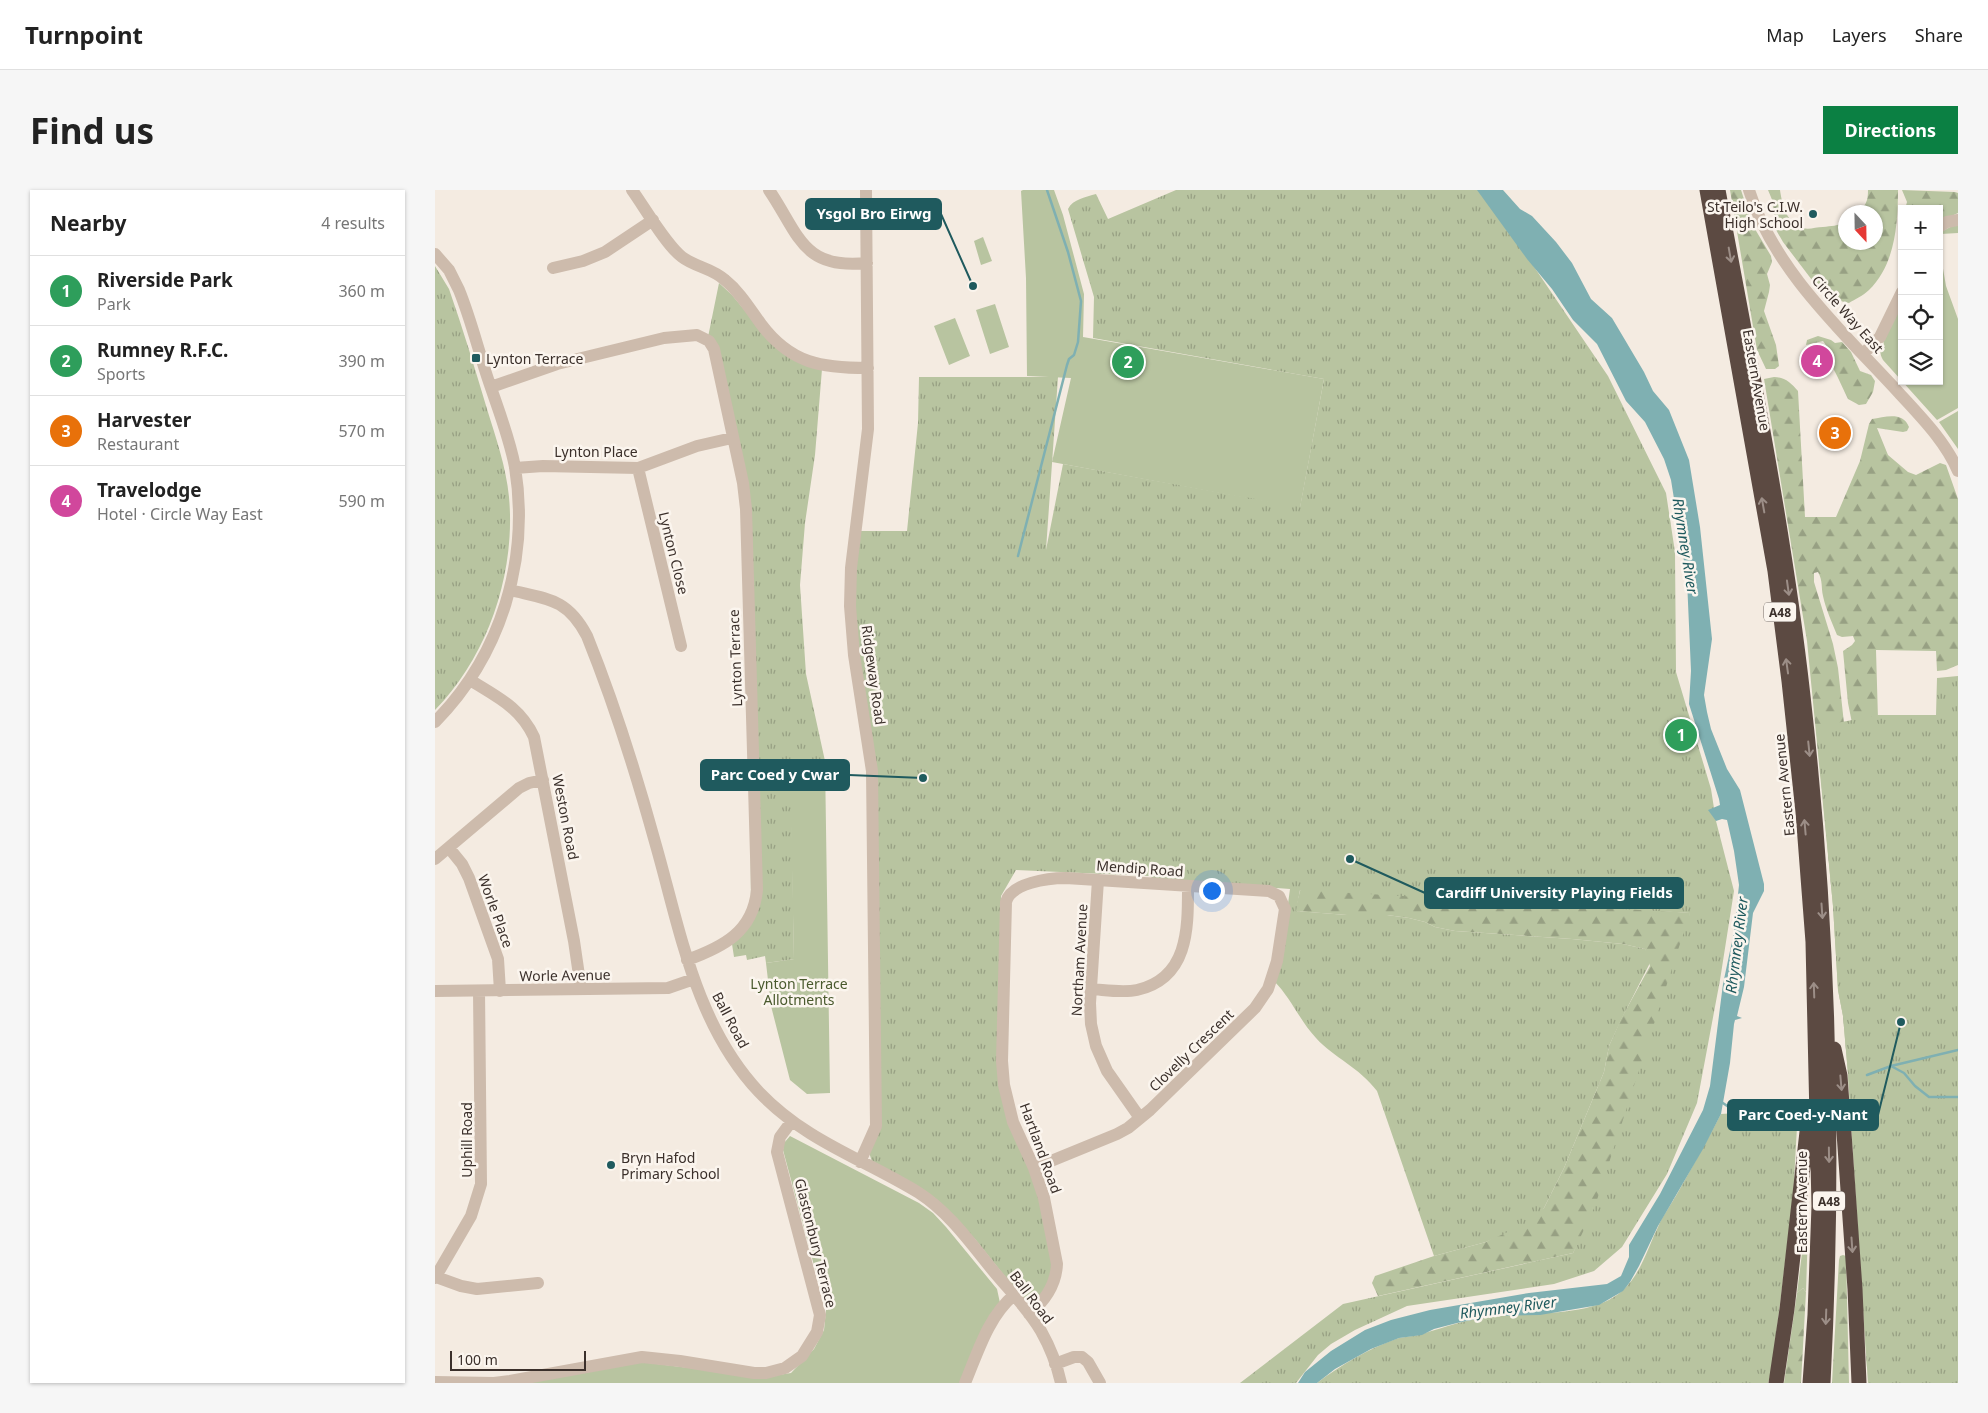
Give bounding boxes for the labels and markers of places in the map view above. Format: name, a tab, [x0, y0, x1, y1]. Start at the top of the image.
place label: St Teilo's C.I.W. High School	[1707, 197, 1803, 232]
callout: Ysgol Bro Eirwg	[806, 199, 941, 229]
marker: St Teilo's C.I.W. High School	[1807, 208, 1819, 220]
pin: 4	[1801, 342, 1833, 380]
pin: 2	[1112, 343, 1144, 381]
place label: Lynton Terrace	[486, 349, 584, 368]
marker: Lynton Terrace	[470, 352, 482, 364]
pin: 3	[1819, 414, 1851, 452]
pin: 1	[1665, 716, 1697, 754]
callout: Parc Coed y Cwar	[701, 760, 849, 790]
callout: Cardiff University Playing Fields	[1425, 878, 1683, 908]
callout: Parc Coed-y-Nant	[1728, 1100, 1878, 1130]
place label: Bryn Hafod Primary School	[621, 1148, 720, 1183]
marker: Bryn Hafod Primary School	[605, 1159, 617, 1171]

